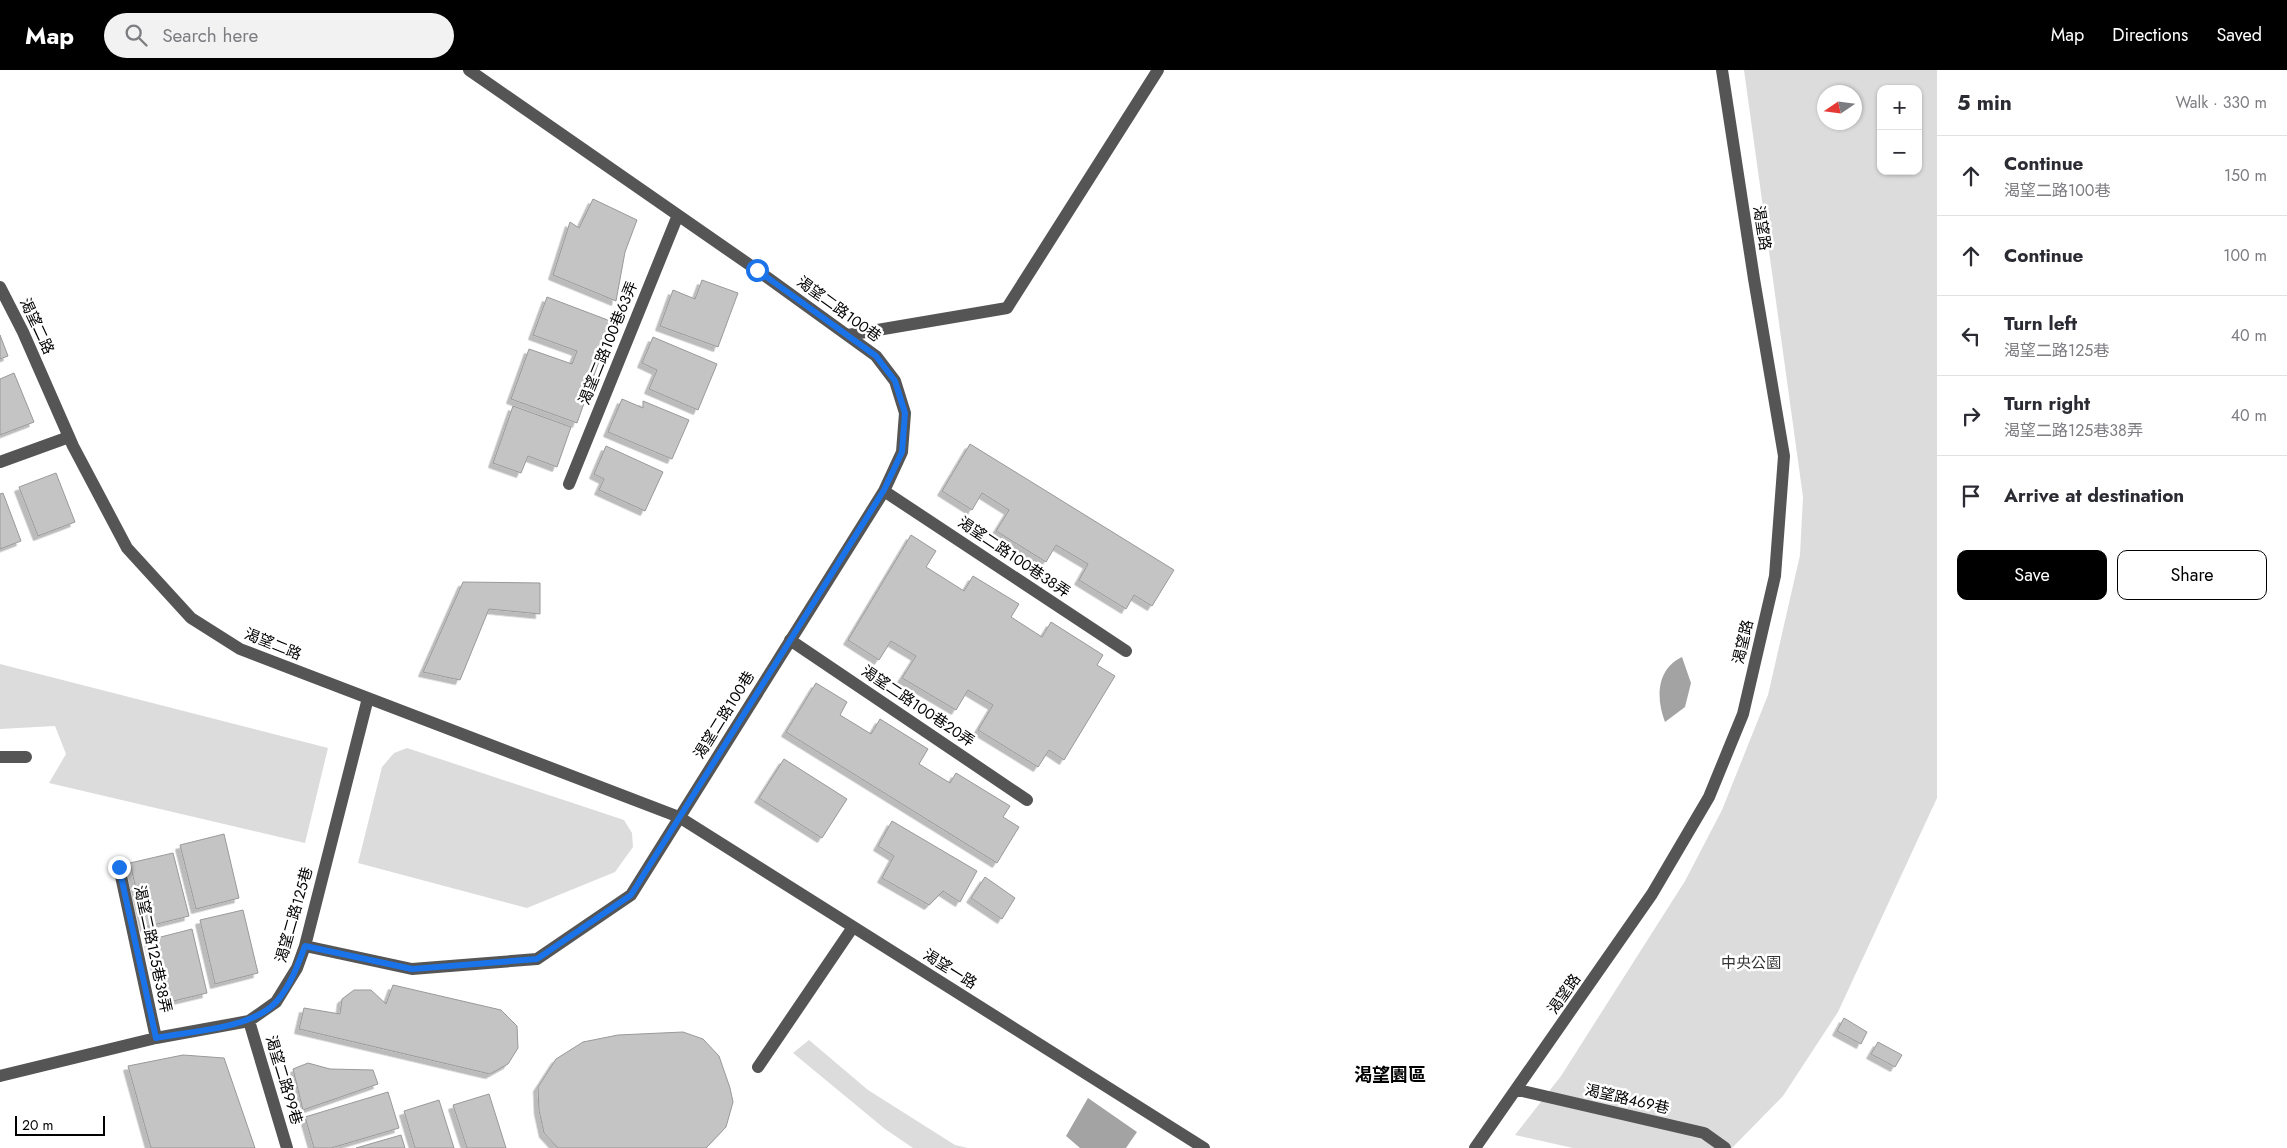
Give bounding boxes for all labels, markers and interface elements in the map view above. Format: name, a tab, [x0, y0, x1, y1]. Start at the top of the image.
search box	[104, 13, 454, 58]
text: Map	[25, 18, 74, 53]
icon: search	[122, 21, 150, 49]
text: Search here	[162, 22, 258, 49]
text: Map	[2051, 22, 2084, 48]
text: Directions	[2112, 22, 2188, 48]
text: Saved	[2216, 22, 2262, 48]
north arrow	[1817, 85, 1862, 130]
map controls	[1877, 85, 1922, 175]
button: +	[1877, 85, 1922, 130]
text: 5 min	[1957, 88, 2012, 118]
text: Walk · 330 m	[2176, 91, 2267, 114]
button: −	[1877, 130, 1922, 175]
text: Continue	[2004, 150, 2083, 177]
icon: ahead	[1957, 162, 1985, 190]
text: 150 m	[2224, 164, 2267, 187]
text: 渴望二路100巷	[2004, 179, 2110, 202]
street label: 渴望路	[1748, 204, 1776, 252]
icon: ahead	[1957, 242, 1985, 270]
text: Continue	[2004, 242, 2083, 269]
text: 100 m	[2223, 244, 2267, 267]
route start	[746, 259, 769, 282]
street label: 渴望二路100巷	[792, 271, 886, 347]
street label: 渴望二路100巷63弄	[573, 278, 643, 408]
street label: 渴望二路	[14, 294, 60, 358]
text: Turn left	[2004, 310, 2077, 337]
icon: left	[1957, 322, 1985, 350]
text: 40 m	[2231, 324, 2267, 347]
text: 渴望二路125巷	[2004, 339, 2109, 362]
text: Turn right	[2004, 390, 2090, 417]
icon: right	[1957, 402, 1985, 430]
text: 40 m	[2231, 404, 2267, 427]
text: 渴望二路125巷38弄	[2004, 419, 2143, 442]
icon: arrive	[1957, 482, 1985, 510]
text: Arrive at destination	[2004, 482, 2184, 509]
street label: 渴望二路100巷38弄	[953, 511, 1075, 603]
button: Save	[1957, 550, 2107, 600]
button: Share	[2117, 550, 2267, 600]
street label: 渴望路	[1727, 618, 1759, 666]
street label: 渴望二路	[241, 623, 305, 665]
street label: 渴望二路100巷20弄	[857, 660, 979, 752]
street label: 渴望二路100巷	[688, 667, 760, 763]
route end	[108, 856, 131, 879]
street label: 渴望二路125巷	[270, 865, 318, 965]
street label: 渴望二路125巷38弄	[129, 883, 177, 1015]
street label: 渴望一路	[919, 944, 981, 994]
park label: 中央公園	[1721, 952, 1781, 974]
street label: 渴望路	[1542, 969, 1586, 1019]
street label: 渴望二路99巷	[260, 1033, 308, 1127]
district label: 渴望園區	[1354, 1062, 1426, 1088]
street label: 渴望路469巷	[1583, 1079, 1671, 1119]
scale bar	[15, 1113, 105, 1136]
text: 20 m	[22, 1115, 54, 1135]

